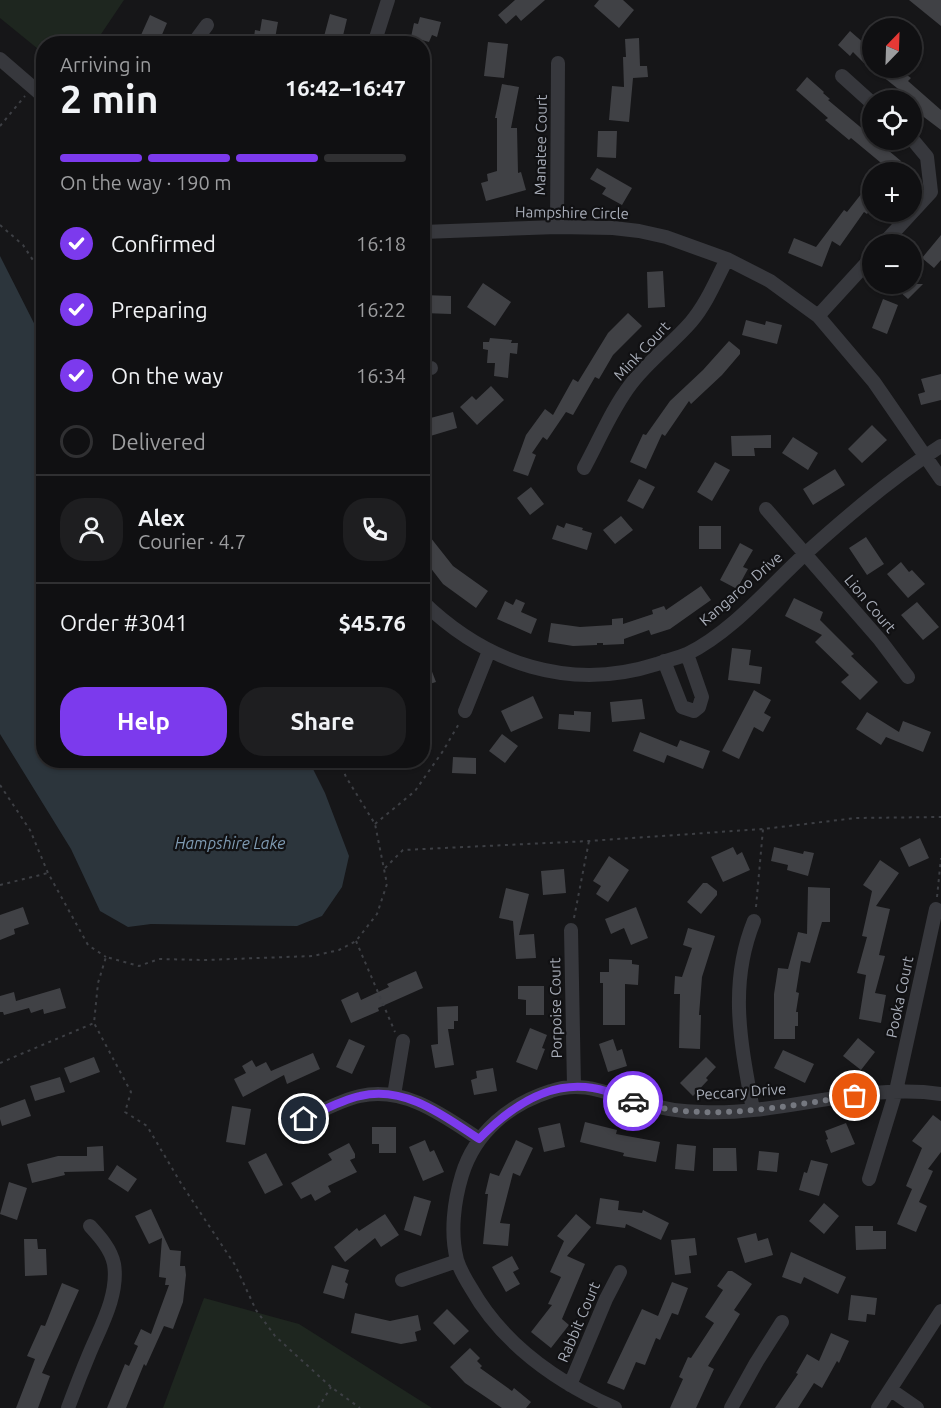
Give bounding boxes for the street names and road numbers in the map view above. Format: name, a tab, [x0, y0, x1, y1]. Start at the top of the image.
street label: Manatee Court	[531, 94, 550, 196]
street label: Hampshire Circle	[515, 203, 629, 222]
street label: Mink Court	[610, 318, 673, 384]
street label: Kangaroo Drive	[696, 548, 785, 629]
street label: Lion Court	[841, 571, 900, 636]
street label: Pooka Court	[883, 954, 916, 1039]
street label: Porpoise Court	[546, 957, 565, 1059]
street label: Peccary Drive	[695, 1080, 787, 1103]
street label: Rabbit Court	[554, 1279, 603, 1365]

